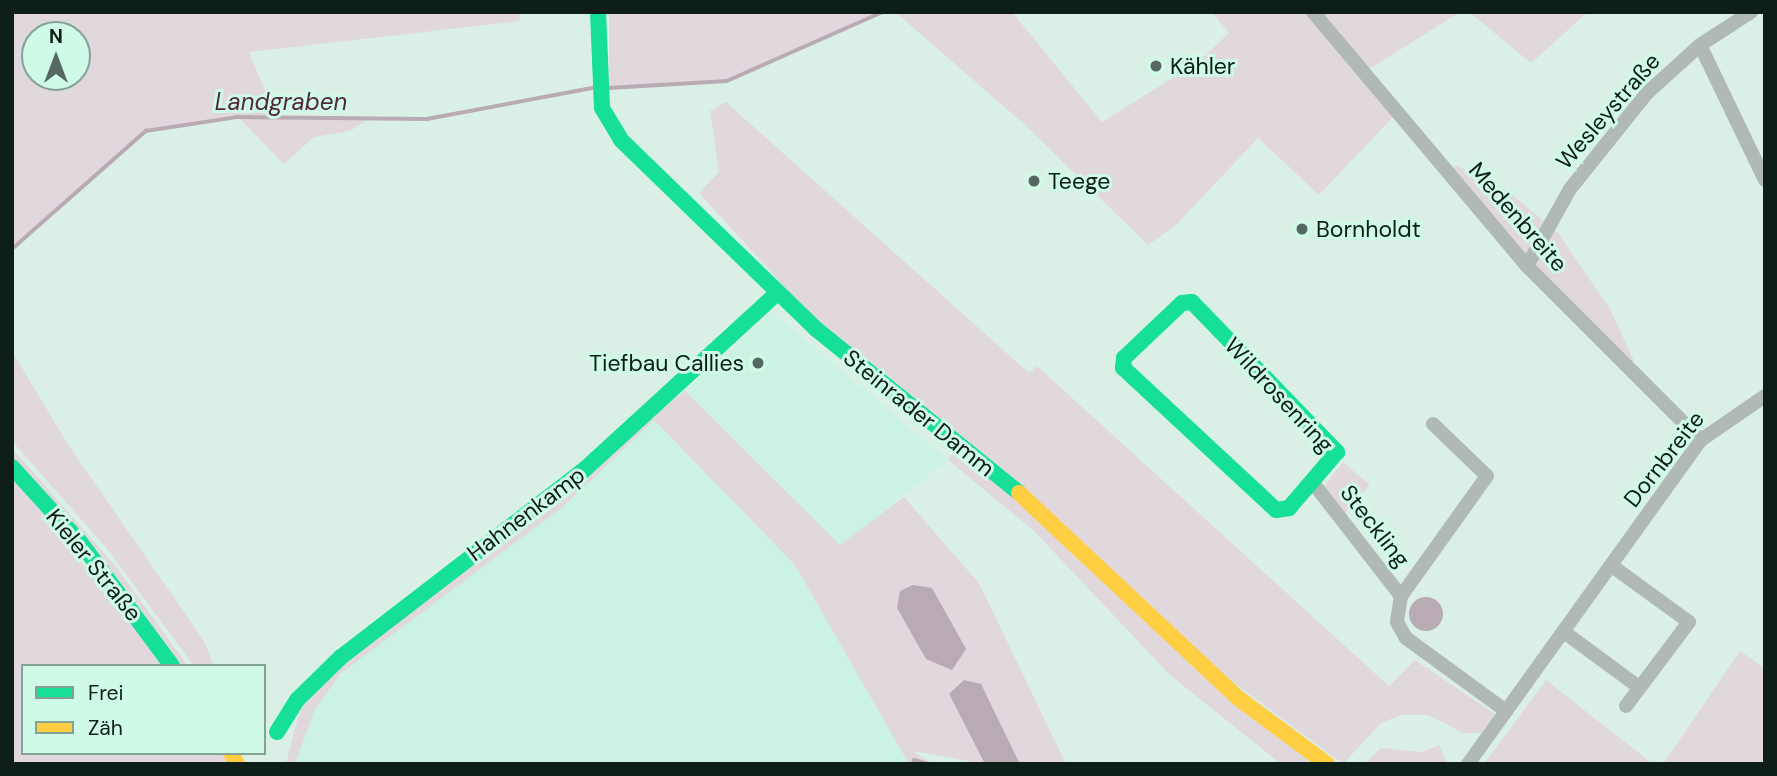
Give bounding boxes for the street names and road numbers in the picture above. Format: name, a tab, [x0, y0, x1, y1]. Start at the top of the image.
street label: Wesleystraße	[1550, 47, 1666, 175]
street label: Medenbreite	[1463, 157, 1573, 277]
street label: Wildrosenring	[1219, 332, 1339, 458]
street label: Steinrader Damm	[838, 344, 1000, 482]
street label: Dornbreite	[1618, 406, 1710, 512]
street label: Hahnenkamp	[462, 461, 590, 567]
street label: Steckling	[1334, 479, 1416, 573]
street label: Kieler Straße	[40, 503, 148, 627]

